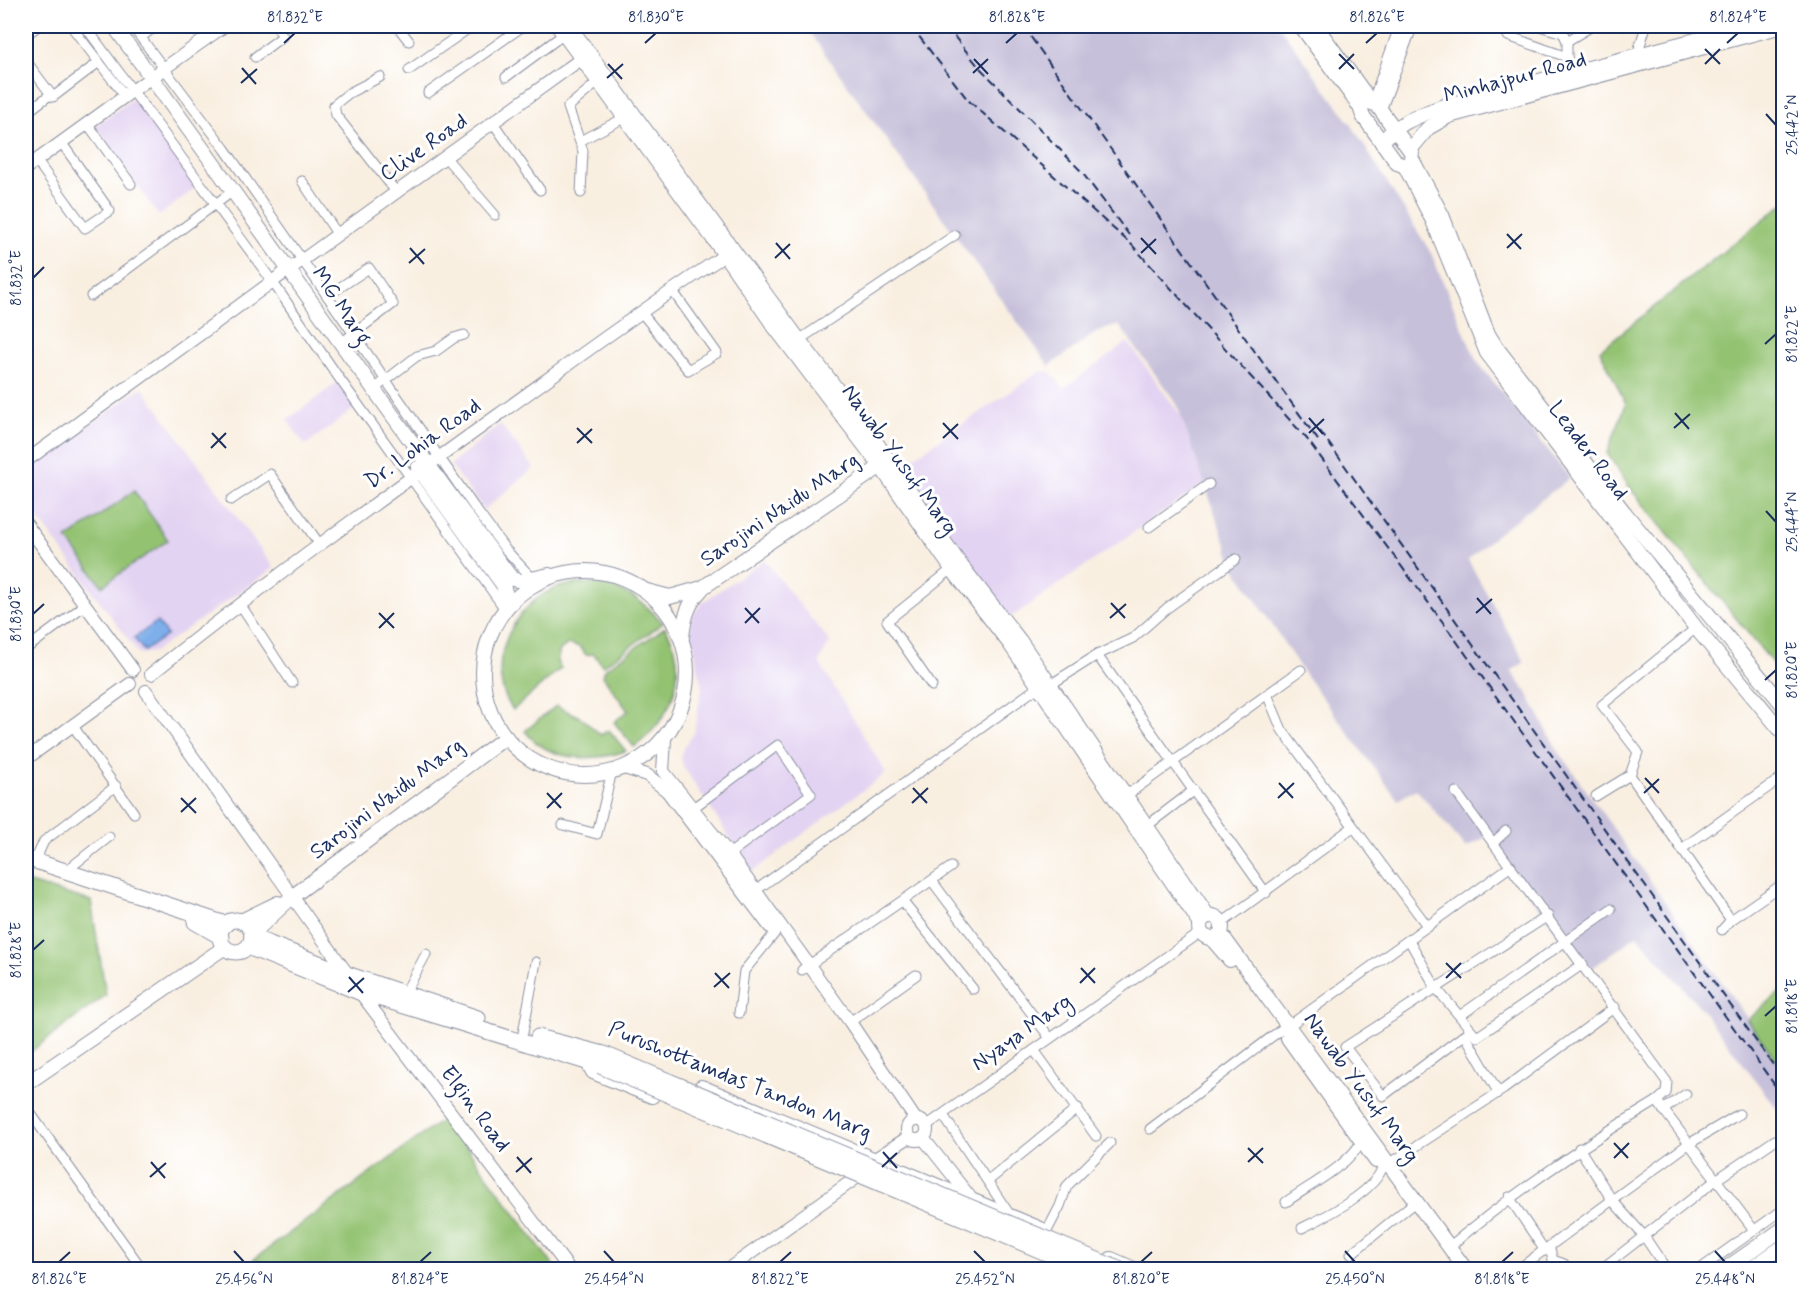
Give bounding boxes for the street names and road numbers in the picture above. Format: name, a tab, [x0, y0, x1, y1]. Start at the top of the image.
street label: Minhajpur Road	[1441, 46, 1589, 110]
street label: Clive Road	[375, 108, 473, 188]
street label: MG Marg	[302, 261, 377, 352]
street label: Nawab Yusuf Marg	[832, 379, 963, 543]
street label: Dr. Lohia Road	[359, 392, 487, 496]
street label: Leader Road	[1542, 396, 1634, 506]
street label: Sarojini Naidu Marg	[695, 446, 865, 574]
street label: Sarojini Naidu Marg	[304, 732, 470, 867]
street label: Nyaya Marg	[966, 988, 1079, 1080]
street label: Nawab Yusuf Marg	[1294, 1007, 1425, 1171]
street label: Purushottamdas Tandon Marg	[604, 1015, 876, 1148]
street label: Elgin Road	[431, 1060, 516, 1159]

